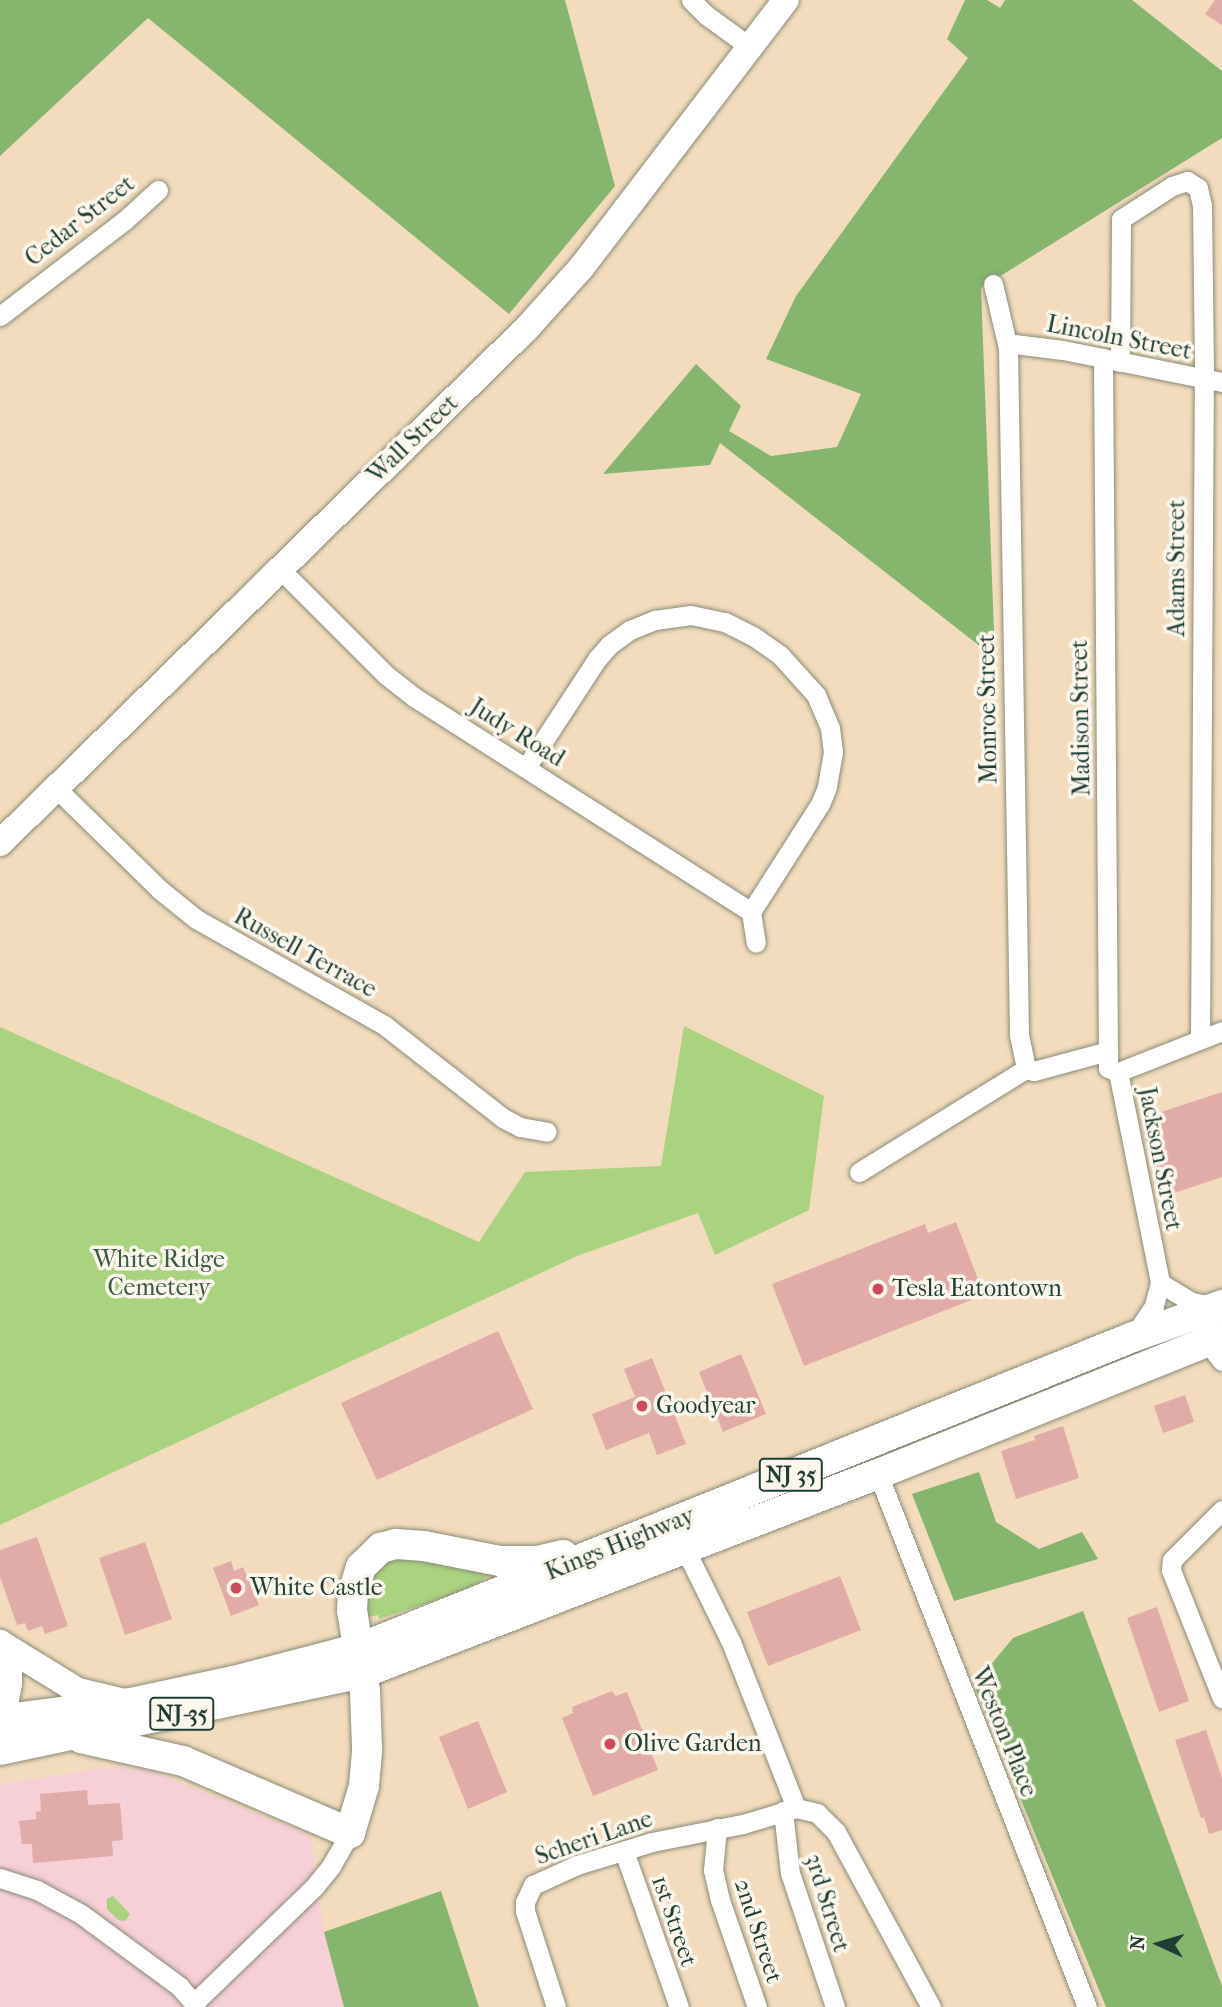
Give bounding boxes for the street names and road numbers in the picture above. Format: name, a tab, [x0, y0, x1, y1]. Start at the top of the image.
street label: Cedar Street	[20, 169, 140, 273]
street label: Lincoln Street	[1044, 310, 1194, 366]
street label: Wall Street	[362, 389, 464, 489]
street label: Adams Street	[1163, 499, 1191, 637]
street label: Monroe Street	[972, 634, 1004, 784]
street label: Madison Street	[1065, 640, 1097, 796]
street label: Judy Road	[464, 693, 570, 773]
street label: Russell Terrace	[229, 902, 381, 1004]
street label: Jackson Street	[1132, 1085, 1188, 1233]
road number: NJ 35	[758, 1456, 824, 1494]
street label: Kings Highway	[541, 1501, 699, 1587]
street label: Weston Place	[965, 1663, 1043, 1801]
road number: NJ-35	[149, 1694, 215, 1734]
street label: Scheri Lane	[532, 1805, 656, 1871]
street label: 3rd Street	[798, 1850, 856, 1956]
street label: 1st Street	[645, 1872, 703, 1970]
street label: 2nd Street	[728, 1875, 788, 1987]

